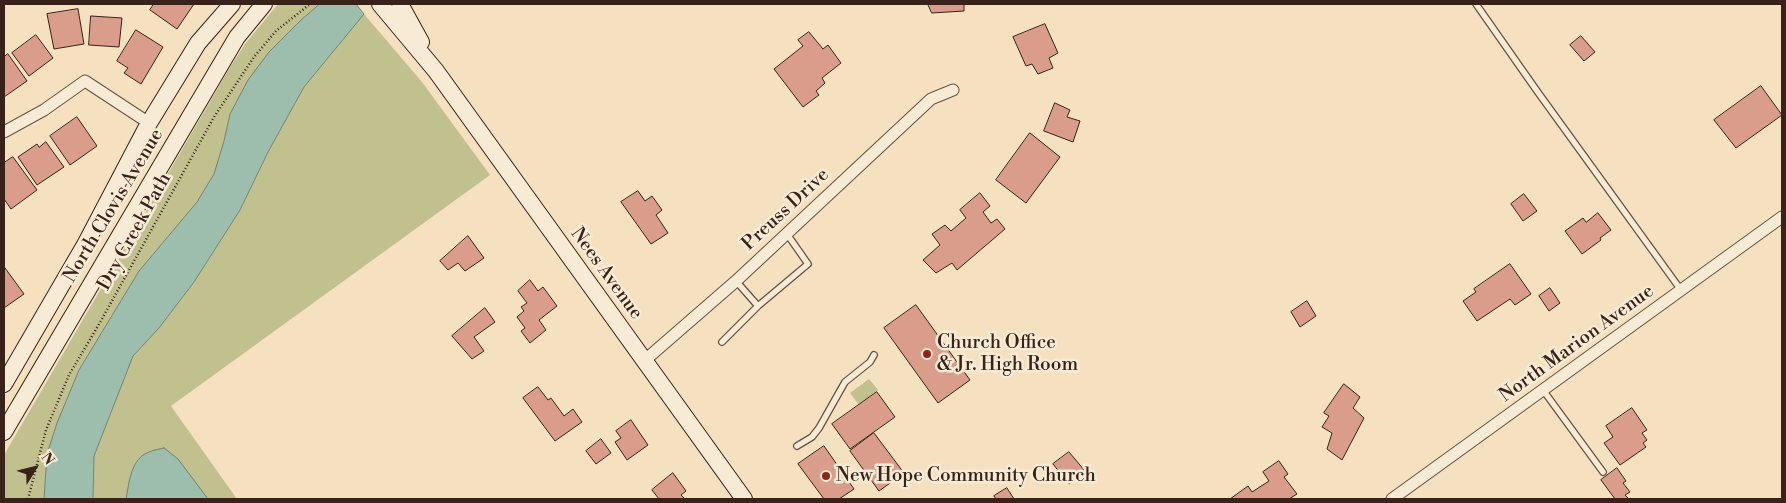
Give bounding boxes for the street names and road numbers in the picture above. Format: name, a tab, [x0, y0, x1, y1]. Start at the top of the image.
street label: North Clovis Avenue	[59, 125, 169, 287]
street label: Preuss Drive	[738, 164, 834, 256]
street label: Dry Creek Path	[93, 169, 177, 295]
street label: Nees Avenue	[565, 224, 647, 324]
street label: North Marion Avenue	[1495, 280, 1659, 408]

